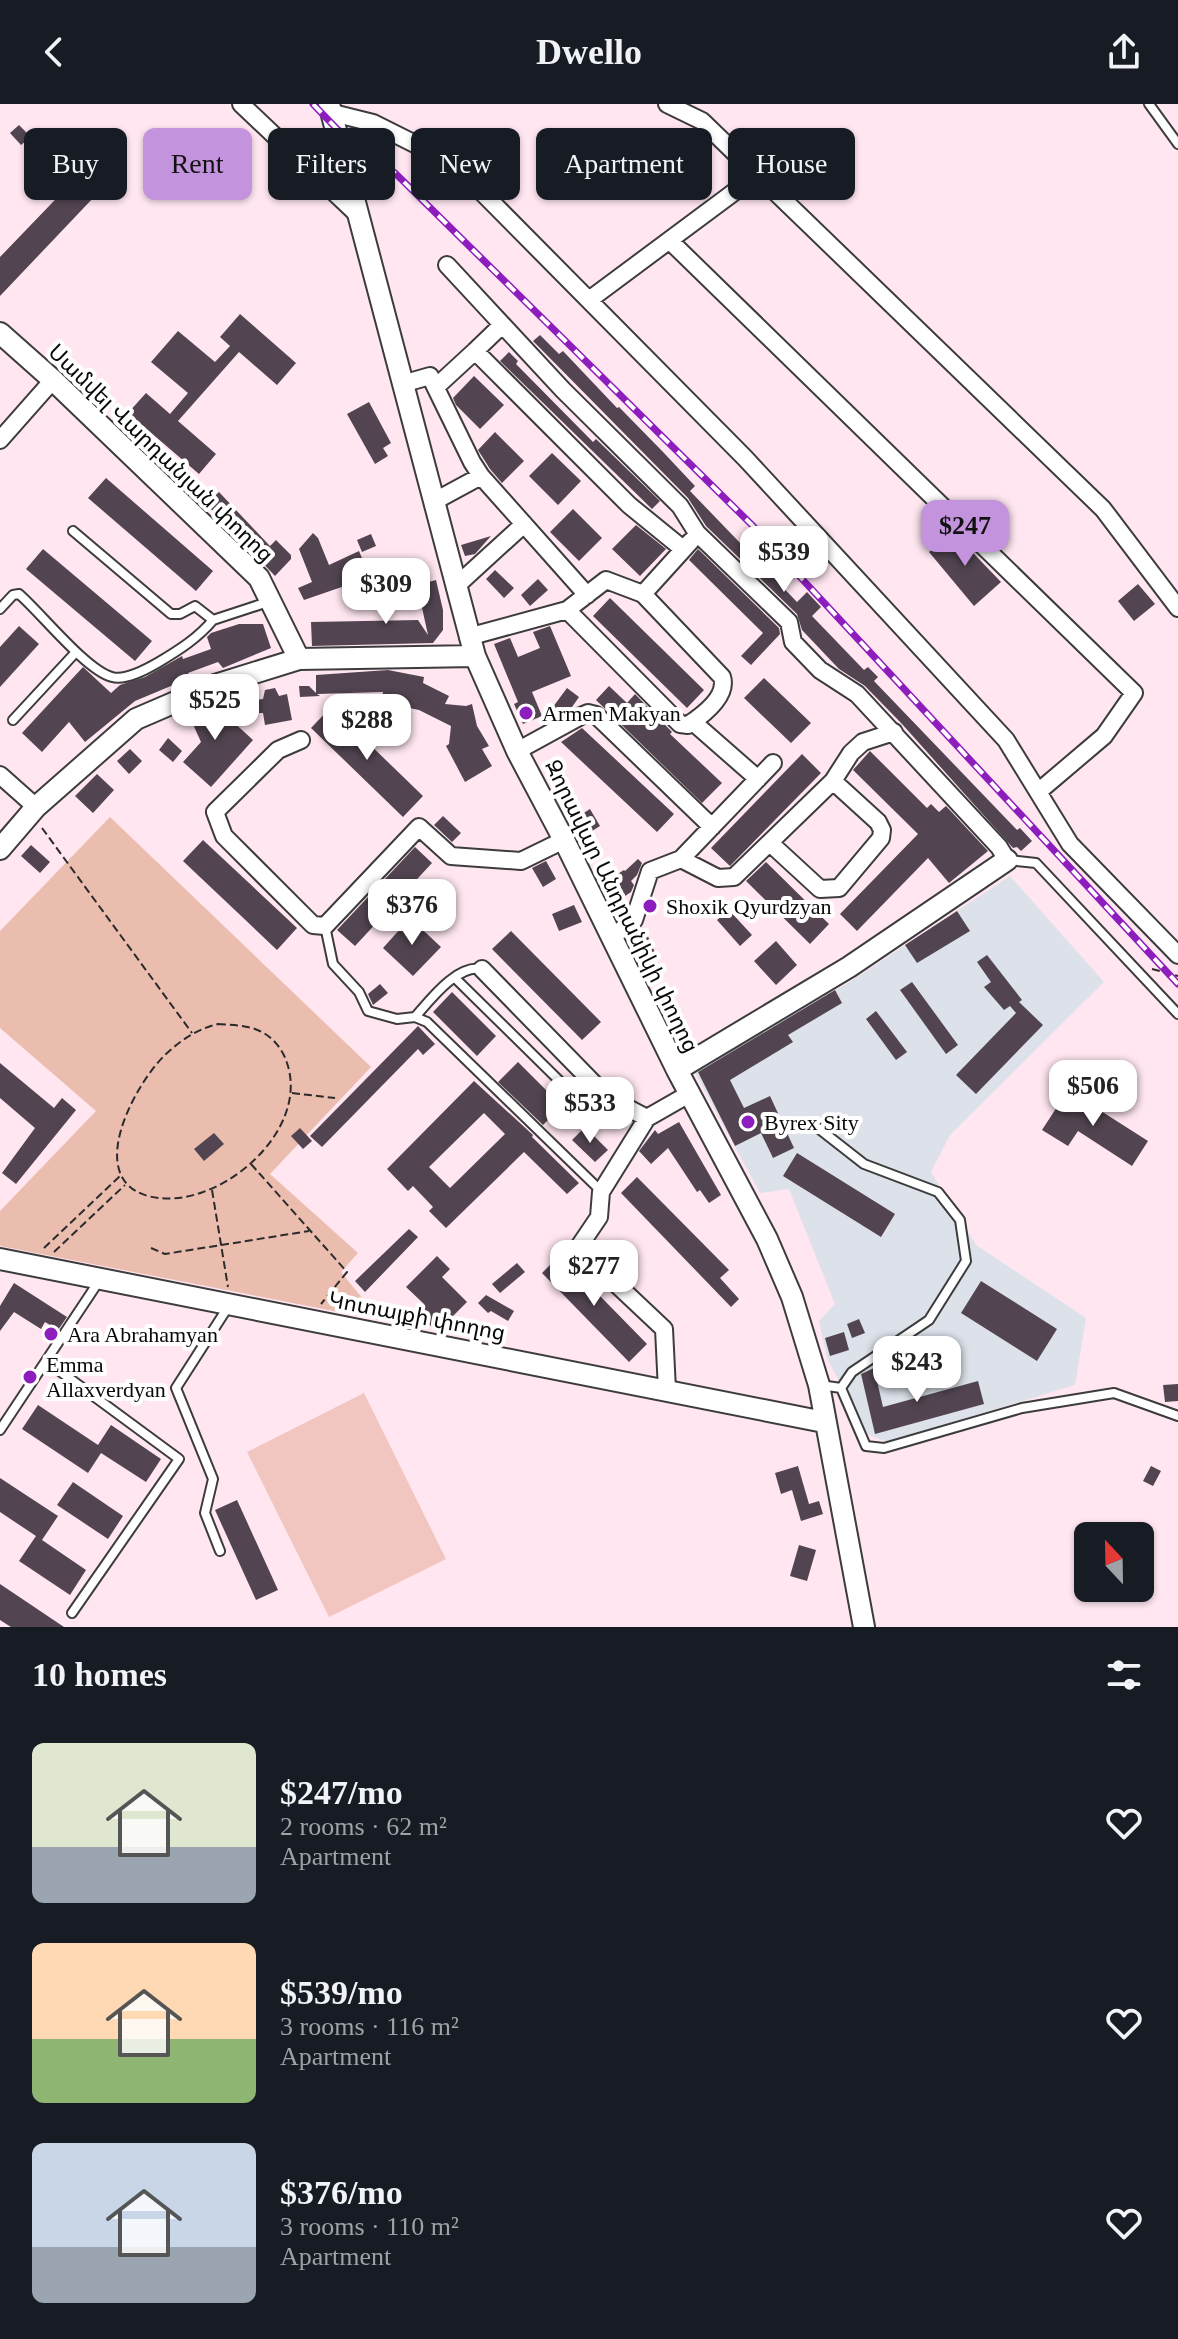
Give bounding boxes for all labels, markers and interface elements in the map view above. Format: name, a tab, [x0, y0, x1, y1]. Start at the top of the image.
icon: back	[32, 30, 76, 74]
icon: share	[1102, 30, 1146, 74]
text: Dwello	[536, 32, 642, 72]
chip: Buy	[24, 128, 127, 200]
chip: Rent	[143, 128, 252, 200]
chip: Filters	[268, 128, 395, 200]
chip: New	[411, 128, 520, 200]
chip: Apartment	[536, 128, 712, 200]
chip: House	[728, 128, 855, 200]
street label: Սամվել Վարդանյան փողոց	[43, 339, 279, 567]
pin: $247	[918, 500, 1012, 568]
text: $247	[939, 511, 991, 540]
pin: $539	[737, 526, 831, 594]
text: $539	[758, 537, 810, 566]
pin: $309	[339, 558, 433, 626]
text: $309	[360, 569, 412, 598]
pin: $525	[168, 674, 262, 742]
text: $525	[189, 685, 241, 714]
pin: $288	[320, 694, 414, 762]
place label: Armen Makyan	[542, 701, 681, 726]
marker: Armen Makyan	[517, 704, 535, 722]
text: $288	[341, 705, 393, 734]
street label: Զորավար Անդրանիկի փողոց	[540, 755, 704, 1057]
pin: $376	[365, 879, 459, 947]
text: $376	[386, 890, 438, 919]
place label: Shoxik Qyurdzyan	[666, 894, 832, 919]
marker: Shoxik Qyurdzyan	[641, 897, 659, 915]
pin: $506	[1046, 1060, 1140, 1128]
text: $506	[1067, 1071, 1119, 1100]
pin: $533	[543, 1077, 637, 1145]
text: $533	[564, 1088, 616, 1117]
place label: Byrex Sity	[764, 1110, 859, 1135]
marker: Byrex Sity	[739, 1113, 757, 1131]
pin: $277	[547, 1240, 641, 1308]
text: $277	[568, 1251, 620, 1280]
street label: Կոտայքի փողոց	[326, 1287, 508, 1345]
place label: Ara Abrahamyan	[67, 1322, 218, 1347]
marker: Ara Abrahamyan	[42, 1325, 60, 1343]
pin: $243	[870, 1336, 964, 1404]
text: $243	[891, 1347, 943, 1376]
place label: Emma Allaxverdyan	[46, 1352, 166, 1402]
marker: Emma Allaxverdyan	[21, 1368, 39, 1386]
north arrow	[1074, 1522, 1154, 1602]
map controls	[1074, 1522, 1154, 1602]
icon: filters	[1102, 1653, 1146, 1697]
text: 10 homes	[32, 1656, 167, 1693]
text: $247/mo	[280, 1774, 403, 1811]
icon: home	[96, 1775, 192, 1871]
icon: heart	[1102, 1801, 1146, 1845]
text: 2 rooms · 62 m²	[280, 1812, 447, 1841]
text: Apartment	[280, 1842, 391, 1871]
text: $539/mo	[280, 1974, 403, 2011]
icon: home	[96, 1975, 192, 2071]
icon: heart	[1102, 2001, 1146, 2045]
text: 3 rooms · 116 m²	[280, 2012, 459, 2041]
text: Apartment	[280, 2042, 391, 2071]
text: $376/mo	[280, 2174, 403, 2211]
icon: home	[96, 2175, 192, 2271]
icon: heart	[1102, 2201, 1146, 2245]
text: 3 rooms · 110 m²	[280, 2212, 459, 2241]
text: Apartment	[280, 2242, 391, 2271]

